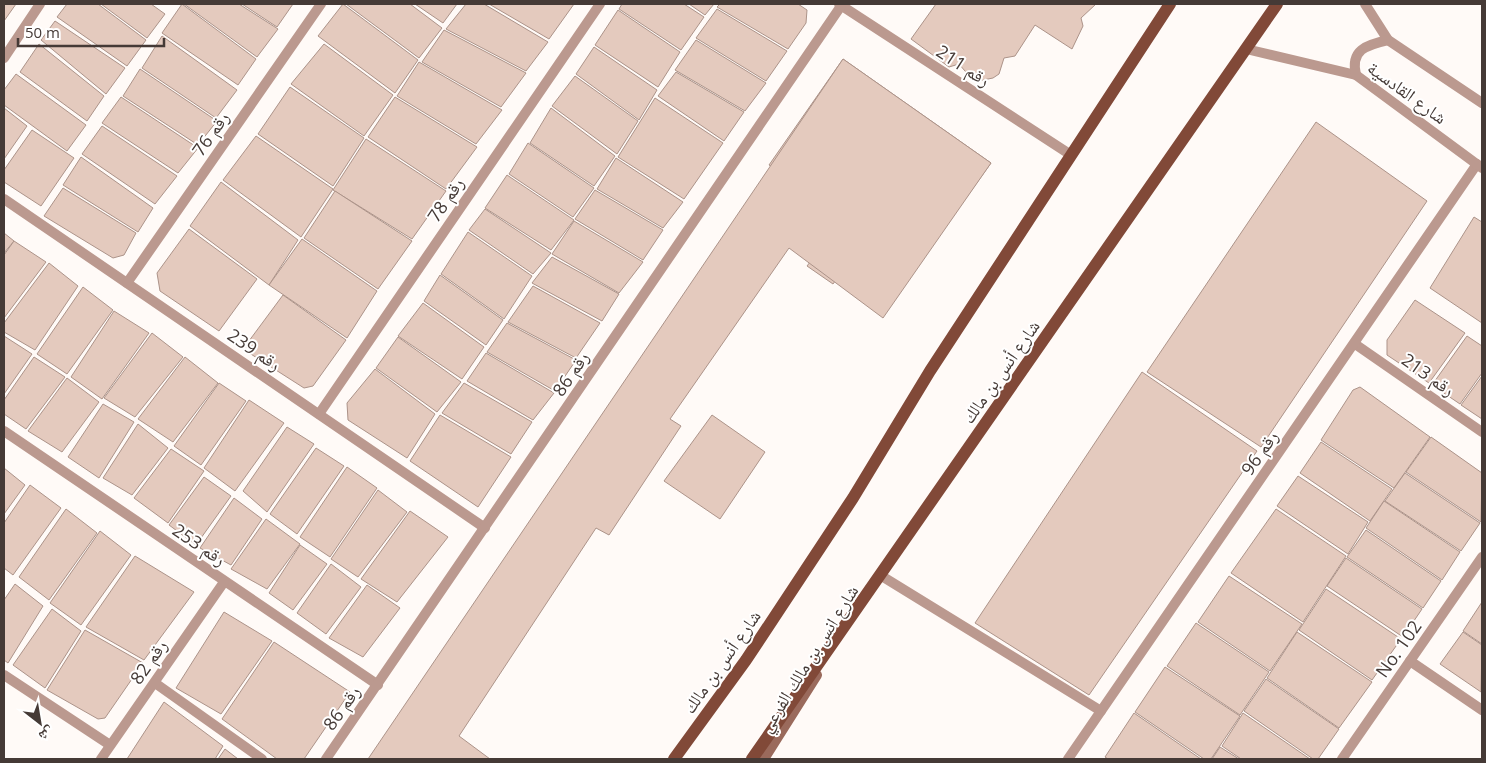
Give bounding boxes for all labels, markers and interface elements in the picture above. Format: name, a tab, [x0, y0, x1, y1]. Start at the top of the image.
scale bar	[18, 15, 164, 47]
text: 50 m	[25, 22, 60, 42]
street label: رقم 211	[931, 39, 995, 92]
street label: شارع القادسية	[1363, 55, 1452, 129]
street label: رقم 76	[186, 106, 235, 161]
street label: رقم 78	[421, 172, 470, 227]
street label: شارع أنس بن مالك	[956, 315, 1045, 428]
street label: رقم 239	[223, 323, 286, 377]
street label: رقم 86	[546, 346, 595, 401]
street label: رقم 213	[1397, 347, 1460, 402]
street label: رقم 96	[1235, 425, 1284, 480]
street label: رقم 253	[168, 518, 231, 572]
street label: شارع انس بن مالك الفرعي	[753, 580, 866, 739]
street label: شارع أنس بن مالك	[677, 605, 766, 718]
street label: No. 102	[1370, 615, 1427, 682]
street label: رقم 82	[124, 634, 173, 689]
street label: رقم 86	[317, 680, 366, 735]
north arrow	[15, 698, 65, 748]
text: ش	[36, 723, 58, 747]

